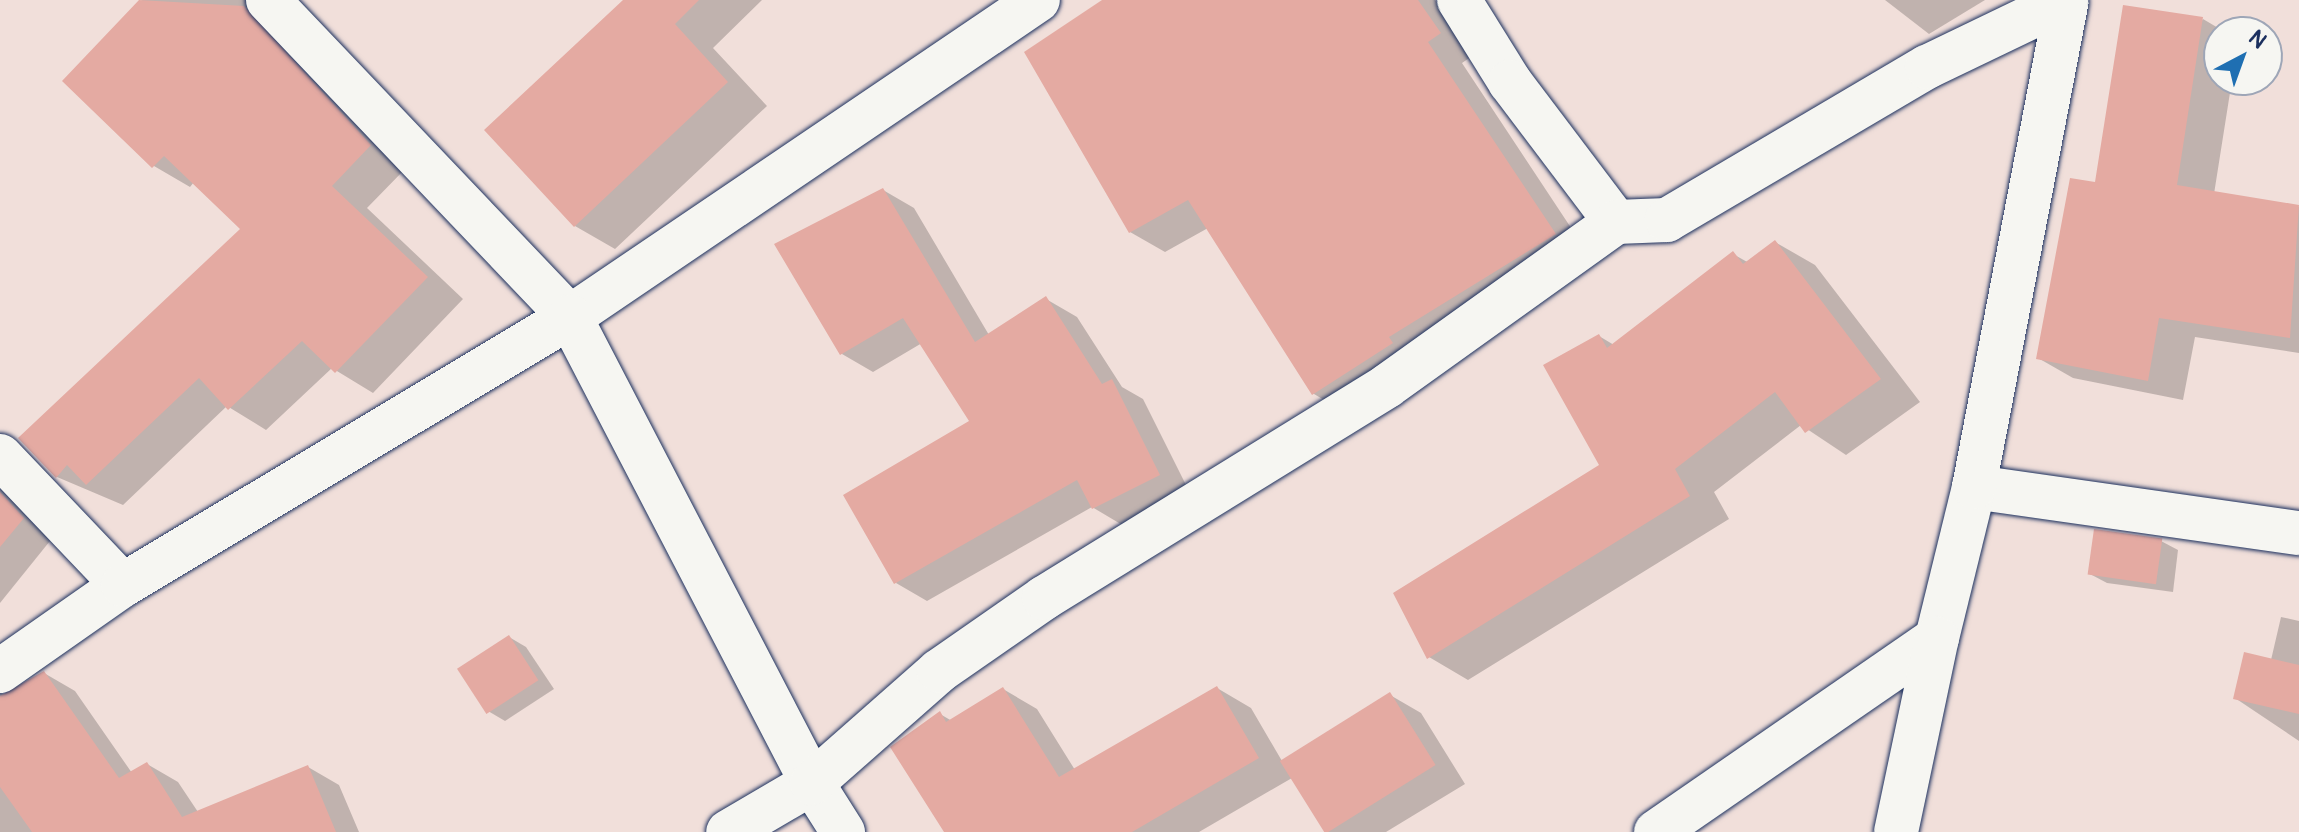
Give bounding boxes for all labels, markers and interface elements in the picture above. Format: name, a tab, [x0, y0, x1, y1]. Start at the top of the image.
north arrow	[2203, 16, 2283, 96]
text: N	[2243, 24, 2272, 55]

